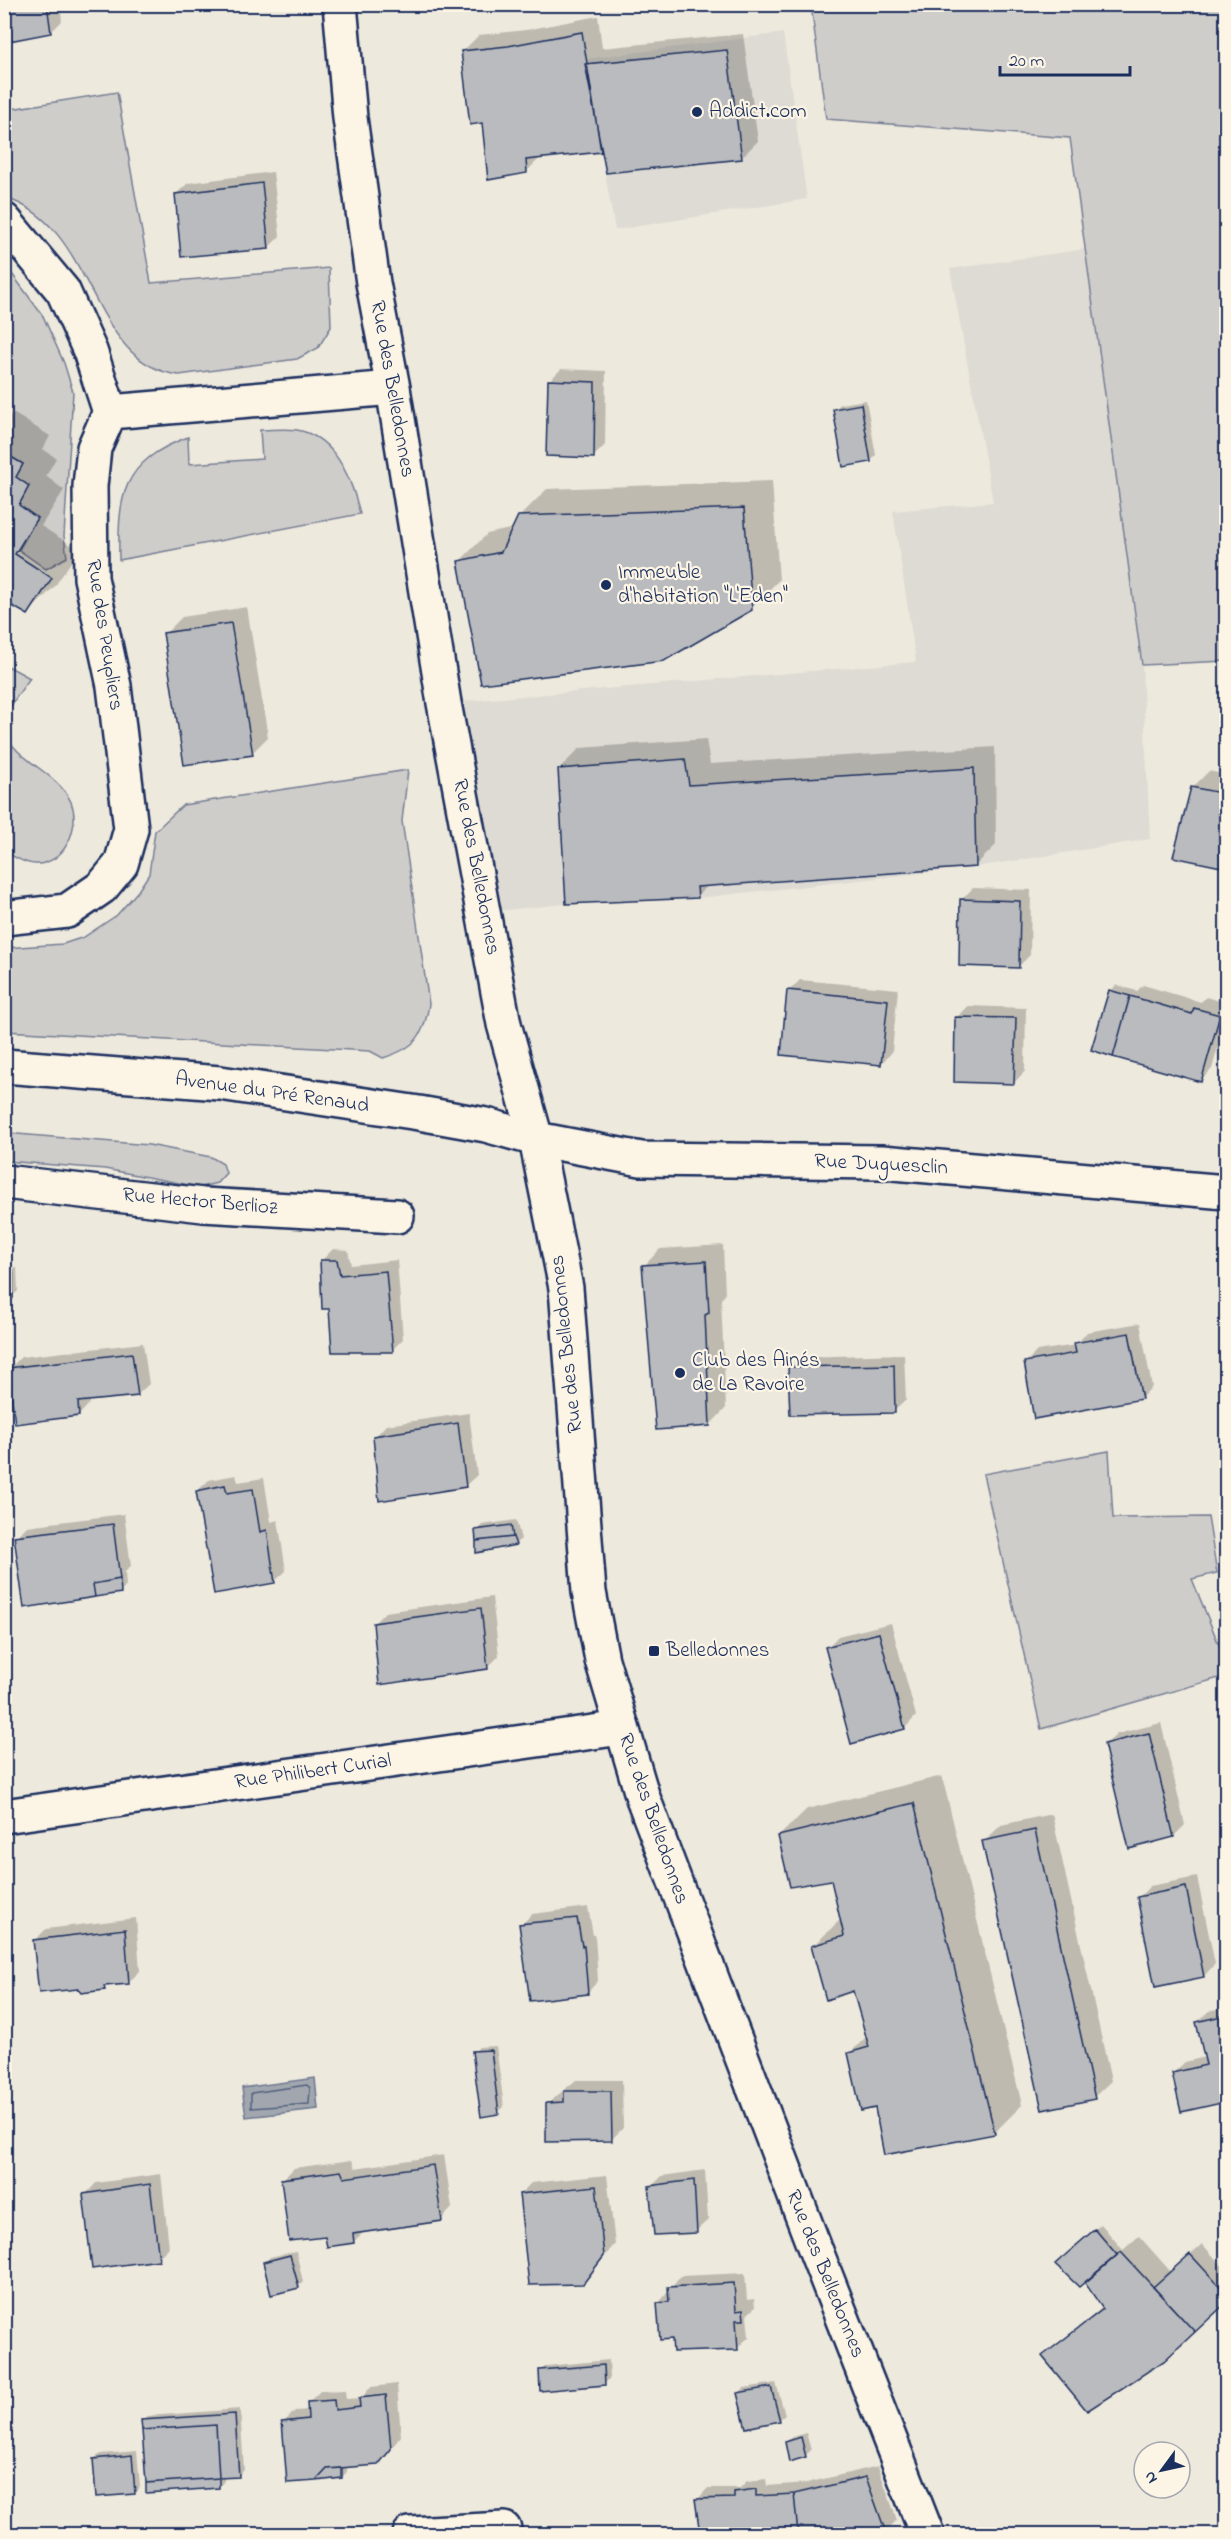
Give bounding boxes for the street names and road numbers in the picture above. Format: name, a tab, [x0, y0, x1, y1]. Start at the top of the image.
street label: Rue des Belledonnes	[362, 298, 422, 480]
street label: Rue des Peupliers	[77, 557, 131, 713]
street label: Rue des Belledonnes	[444, 776, 508, 958]
street label: Avenue du Pré Renaud	[173, 1065, 371, 1121]
street label: Rue Duguesclin	[813, 1147, 949, 1185]
street label: Rue Hector Berlioz	[121, 1180, 279, 1224]
street label: Rue des Belledonnes	[543, 1253, 591, 1435]
street label: Rue des Belledonnes	[610, 1730, 696, 1908]
street label: Rue Philibert Curial	[233, 1746, 393, 1798]
street label: Rue des Belledonnes	[778, 2185, 872, 2363]

